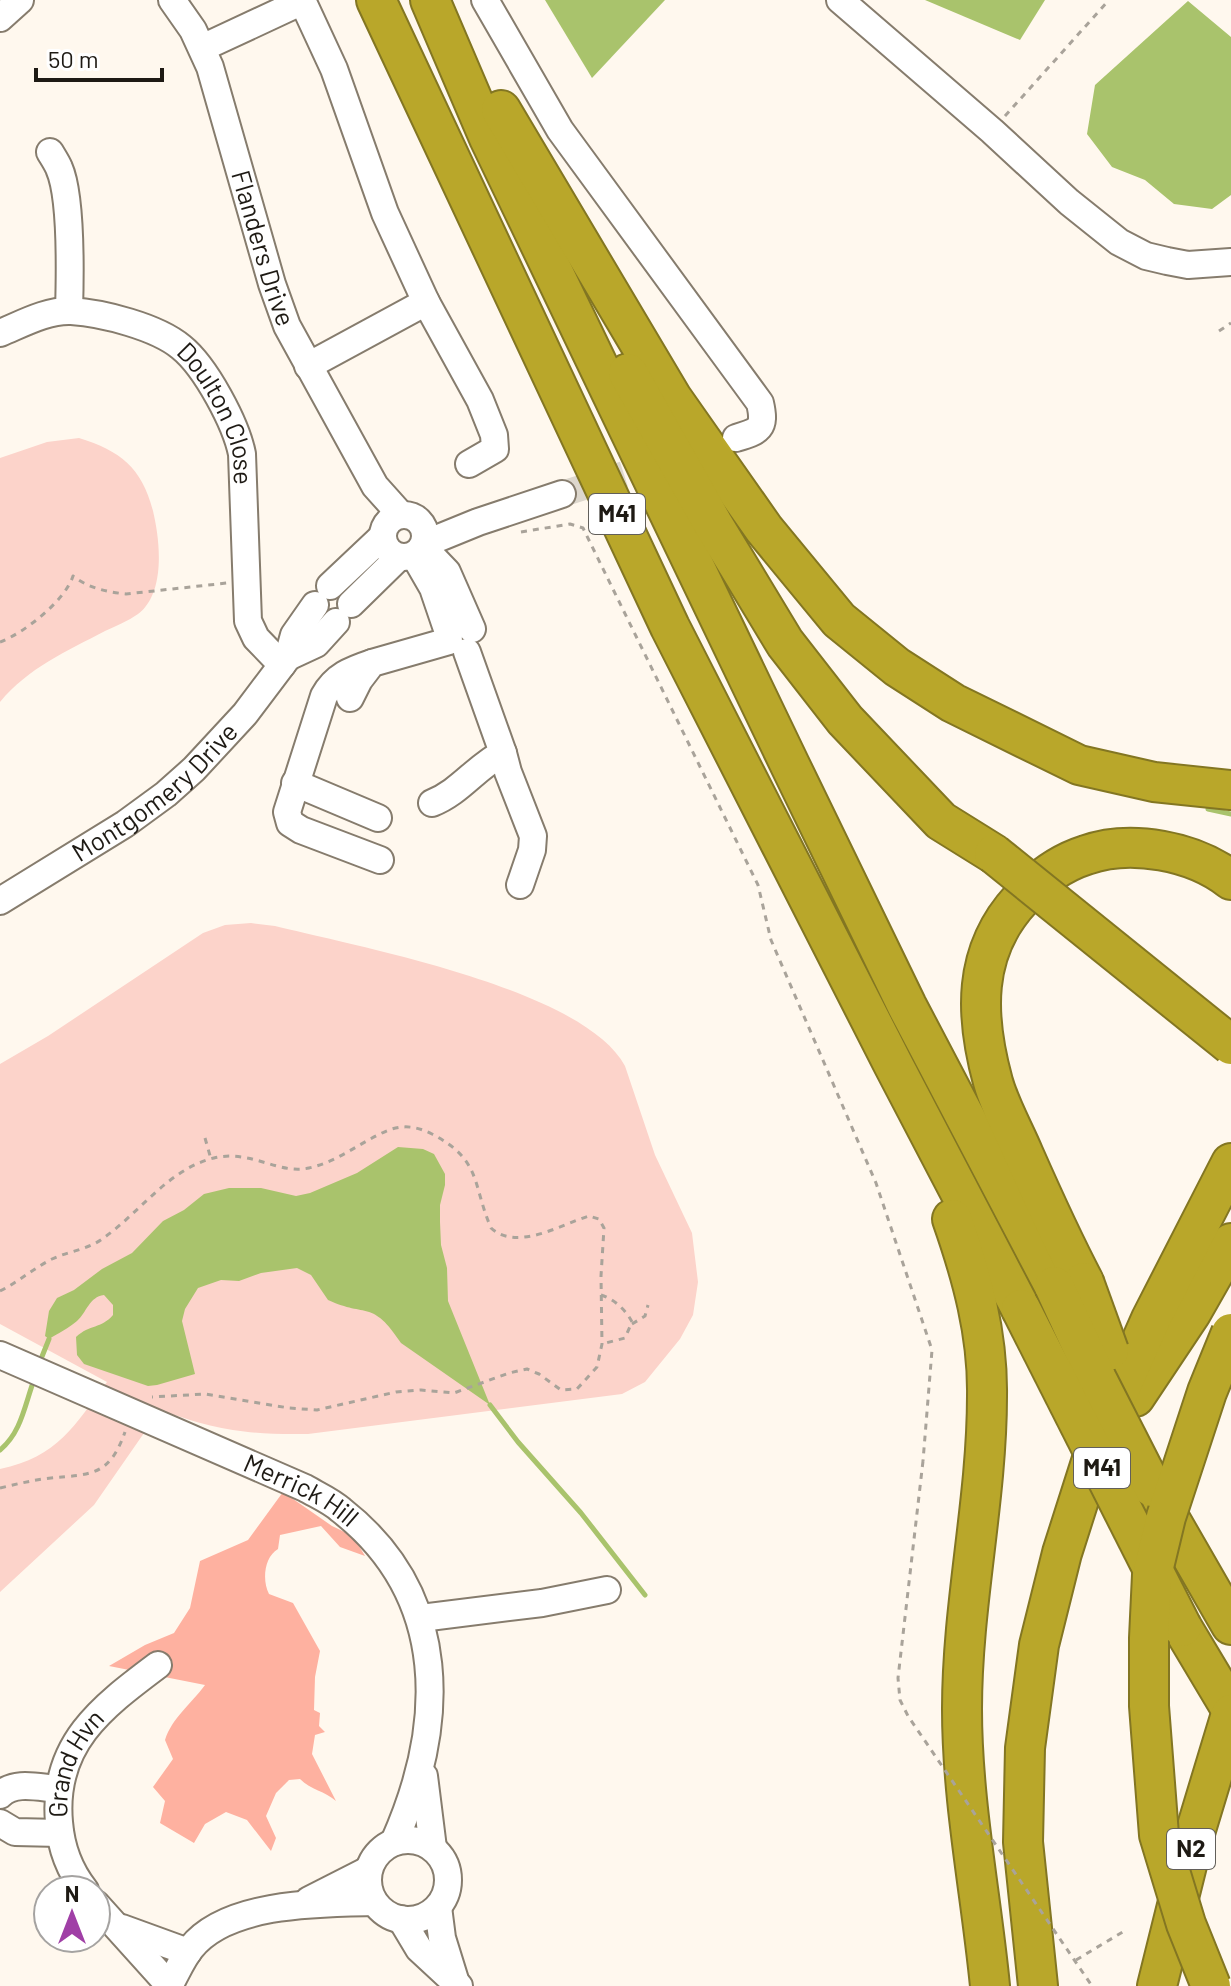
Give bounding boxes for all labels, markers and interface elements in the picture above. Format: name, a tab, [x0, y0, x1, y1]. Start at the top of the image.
scale bar	[36, 32, 162, 82]
text: 50 m	[48, 44, 99, 73]
street label: Flanders Drive	[226, 166, 303, 330]
street label: Doulton Close	[172, 335, 260, 485]
road number: M41	[589, 494, 645, 534]
street label: Montgomery Drive	[66, 715, 243, 867]
street label: Merrick Hill	[239, 1446, 366, 1532]
road number: M41	[1074, 1448, 1130, 1488]
street label: Grand Hvn	[41, 1702, 109, 1818]
road number: N2	[1167, 1829, 1215, 1869]
north arrow	[32, 1874, 112, 1954]
text: N	[65, 1880, 79, 1906]

